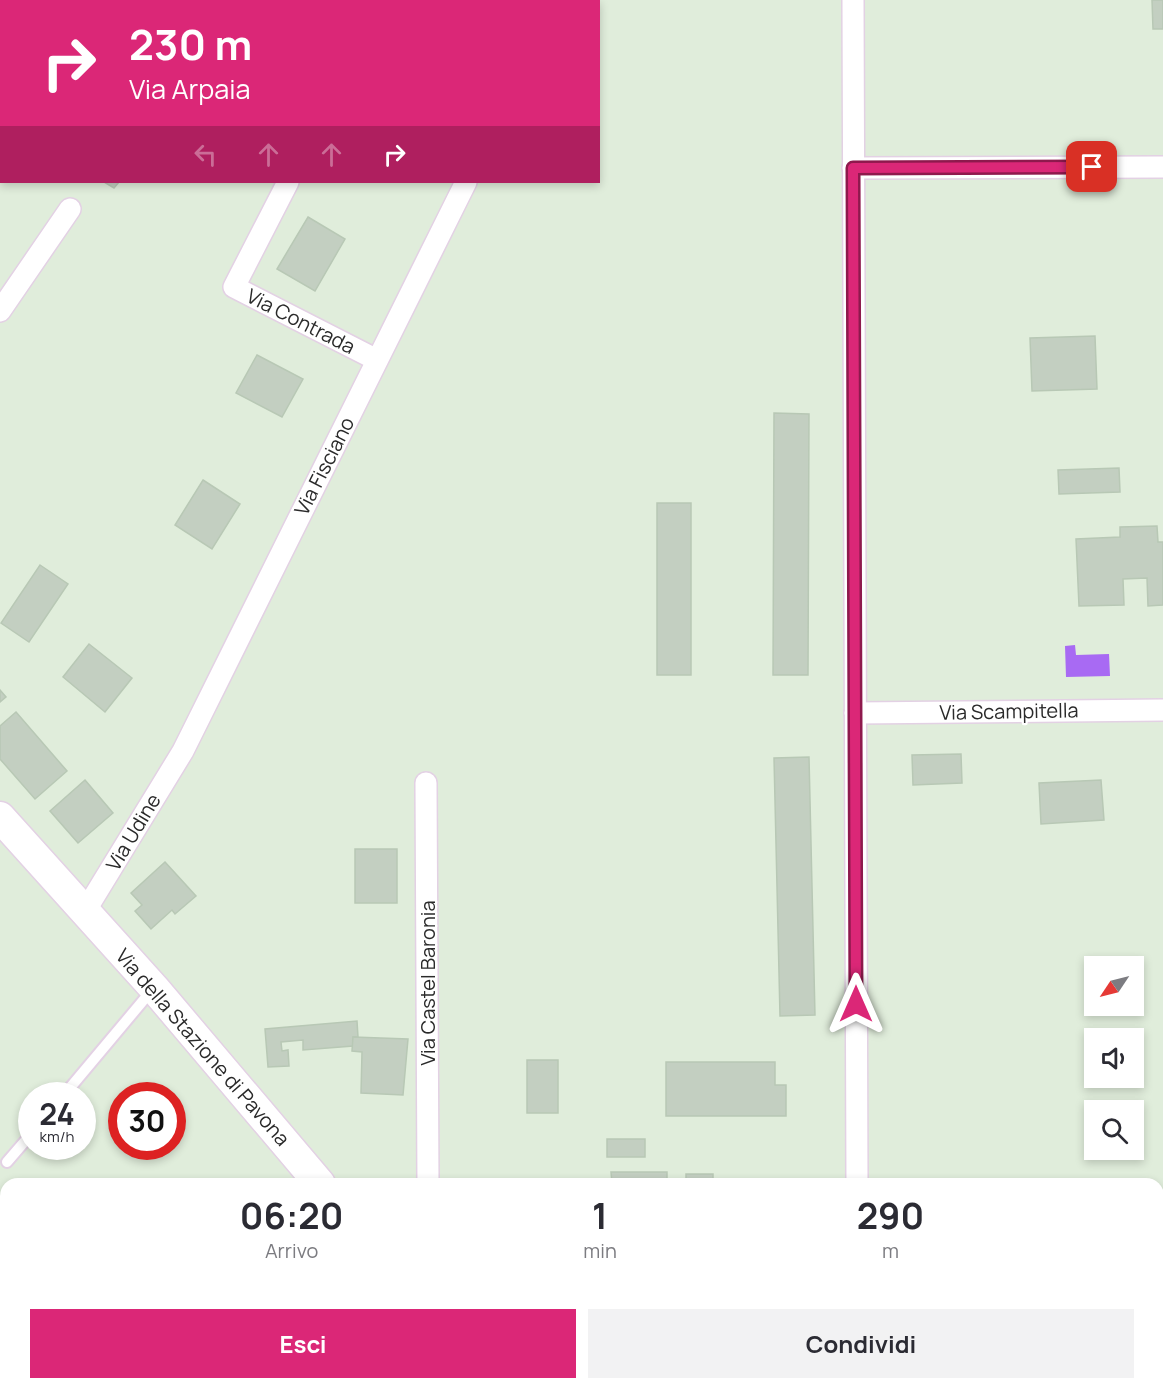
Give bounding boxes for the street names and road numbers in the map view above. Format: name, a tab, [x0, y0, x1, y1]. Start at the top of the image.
street label: Via Contrada	[242, 282, 360, 360]
street label: Via Fisciano	[288, 412, 360, 520]
street label: Via Scampitella	[939, 696, 1079, 726]
street label: Via Udine	[99, 788, 167, 876]
street label: Via Castel Baronia	[414, 900, 441, 1066]
street label: Via della Stazione di Pavona	[110, 943, 296, 1151]

